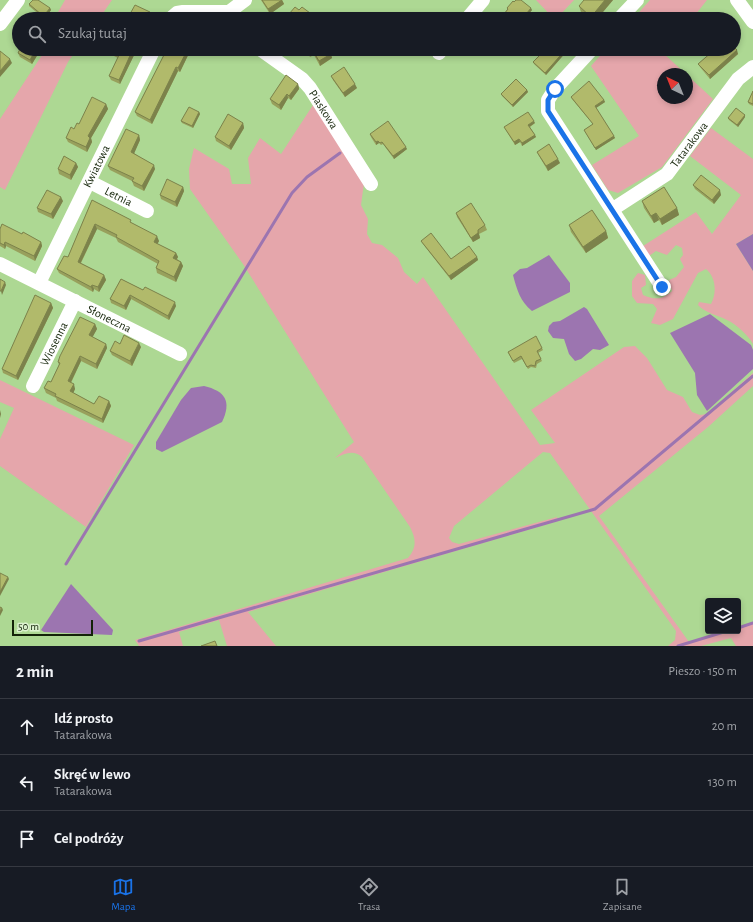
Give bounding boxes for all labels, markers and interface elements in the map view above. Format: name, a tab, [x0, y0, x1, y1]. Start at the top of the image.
search box	[12, 12, 741, 56]
icon: search	[26, 23, 48, 45]
text: Szukaj tutaj	[58, 26, 127, 41]
north arrow	[657, 68, 693, 104]
route start	[546, 80, 564, 98]
street label: Piaskowa	[307, 88, 341, 131]
street label: Tatarakowa	[668, 119, 710, 170]
street label: Kwiatowa	[81, 143, 112, 189]
street label: Letnia	[103, 185, 135, 209]
route end	[653, 278, 671, 296]
street label: Słoneczna	[85, 303, 134, 335]
street label: Wiosenna	[38, 320, 70, 368]
map controls	[705, 598, 741, 634]
button: layers	[705, 598, 741, 634]
scale bar	[12, 618, 93, 637]
text: 50 m	[18, 621, 39, 632]
text: 2 min	[16, 663, 54, 680]
text: Pieszo · 150 m	[668, 665, 737, 678]
text: Idź prosto	[54, 711, 113, 726]
icon: ahead	[16, 716, 38, 738]
text: 20 m	[712, 720, 737, 733]
text: Tatarakowa	[54, 729, 112, 742]
text: Skręć w lewo	[54, 767, 131, 782]
icon: left	[16, 772, 38, 794]
text: 130 m	[708, 776, 737, 789]
text: Tatarakowa	[54, 785, 112, 798]
icon: arrive	[16, 828, 38, 850]
text: Cel podróży	[54, 831, 123, 846]
tab: Mapa	[111, 876, 136, 913]
tab: Trasa	[358, 876, 380, 913]
tab: Zapisane	[603, 876, 642, 913]

